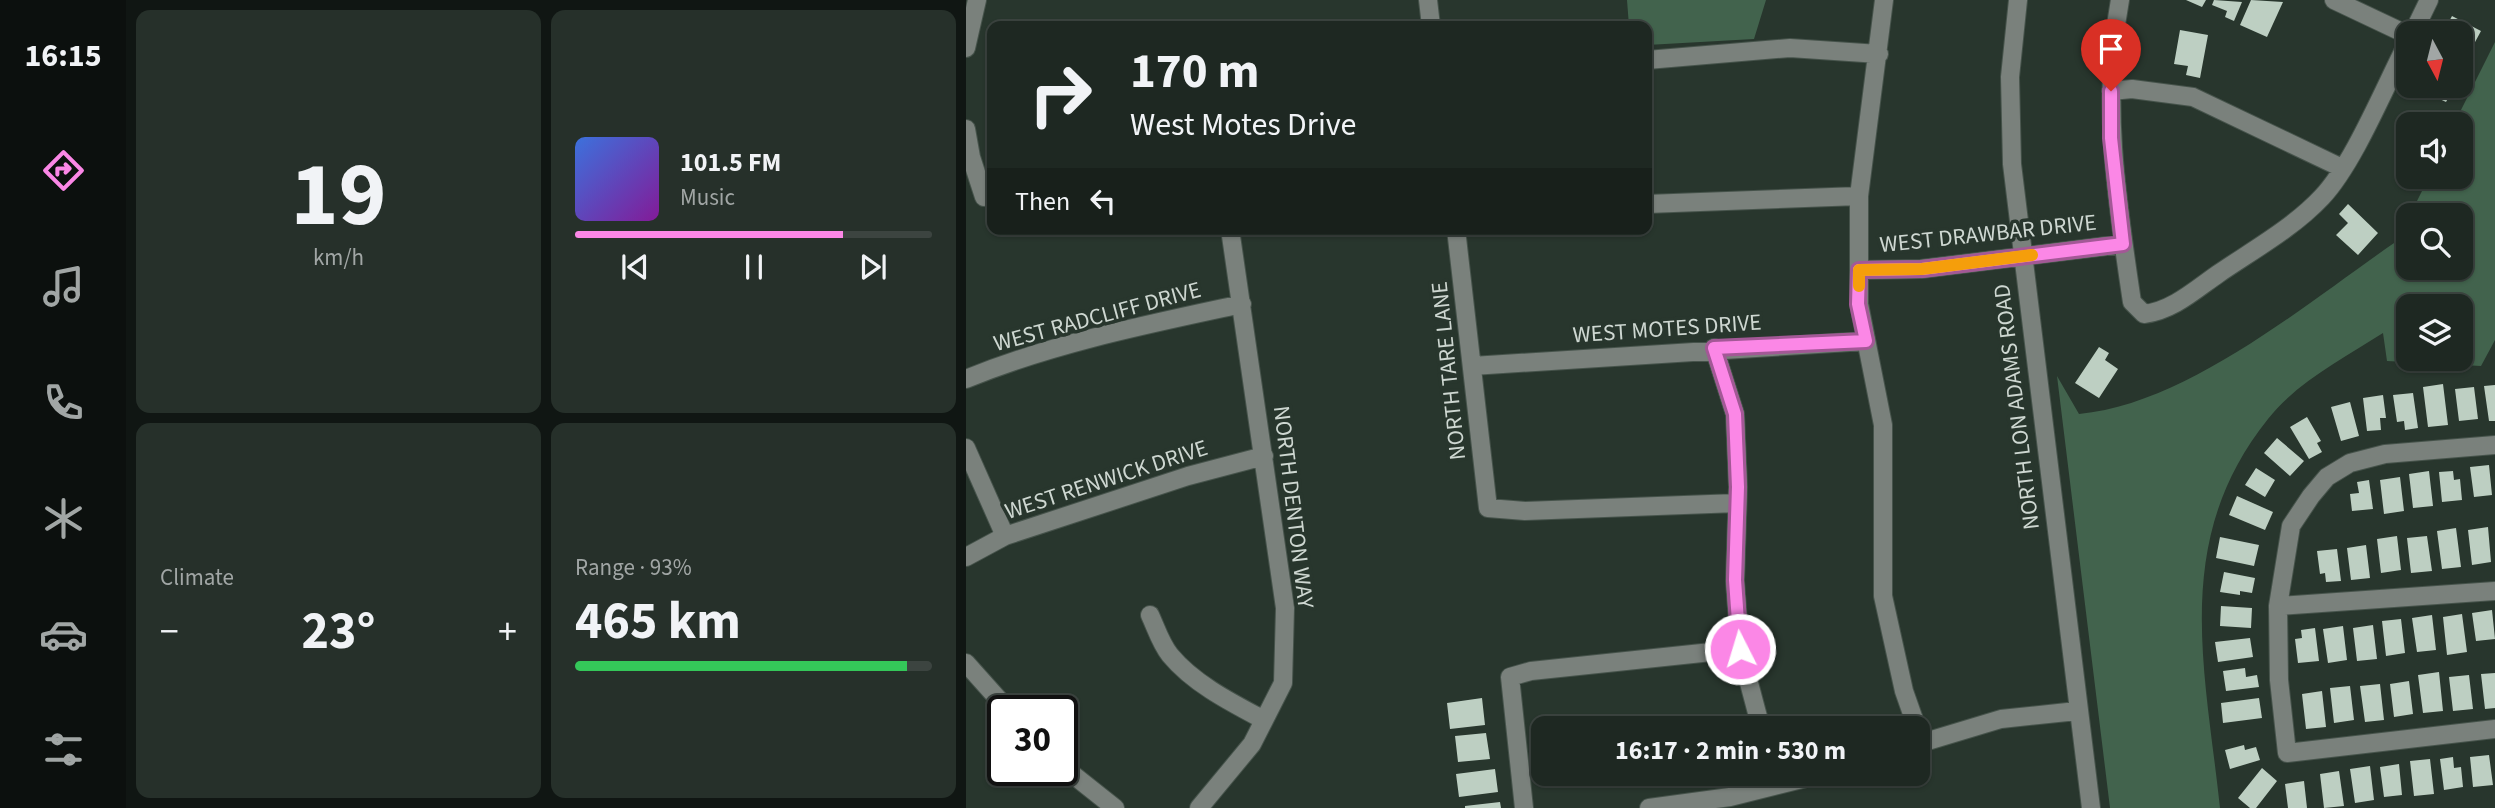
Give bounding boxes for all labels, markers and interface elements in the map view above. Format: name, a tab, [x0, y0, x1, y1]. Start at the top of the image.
pin	[2081, 19, 2141, 91]
north arrow	[2396, 21, 2473, 98]
map controls	[2396, 21, 2473, 371]
icon: arrive	[2092, 30, 2130, 68]
text: 16:15	[24, 33, 102, 79]
text: 170 m	[1130, 37, 1259, 107]
icon: right	[1015, 49, 1106, 140]
text: West Motes Drive	[1130, 102, 1356, 148]
button: sound	[2396, 112, 2473, 189]
text: 19	[290, 131, 387, 260]
text: 101.5 FM	[680, 144, 781, 181]
icon: directions	[39, 146, 88, 195]
text: Music	[680, 181, 735, 214]
icon: left	[1084, 182, 1122, 220]
text: Then	[1015, 183, 1070, 220]
button: search	[2396, 203, 2473, 280]
street label: WEST DRAWBAR DRIVE	[1878, 206, 2098, 261]
text: km/h	[313, 241, 364, 274]
icon: previous	[616, 248, 654, 286]
icon: pause	[735, 248, 773, 286]
icon: next	[854, 248, 892, 286]
icon: music	[39, 262, 88, 311]
street label: WEST RADCLIFF DRIVE	[990, 273, 1205, 360]
street label: NORTH TARE LANE	[1423, 280, 1474, 462]
street label: NORTH LON ADAMS ROAD	[1985, 282, 2048, 532]
button: layers	[2396, 294, 2473, 371]
street label: WEST MOTES DRIVE	[1572, 305, 1762, 352]
icon: phone	[39, 378, 88, 427]
street label: NORTH DENTON WAY	[1265, 404, 1322, 610]
street label: WEST RENWICK DRIVE	[1000, 431, 1212, 528]
icon: climate	[39, 494, 88, 543]
text: Range · 93%	[575, 551, 692, 584]
text: Climate	[160, 561, 234, 594]
text: 465 km	[575, 585, 741, 659]
text: 23°	[302, 595, 375, 669]
text: −	[160, 605, 179, 659]
text: +	[498, 605, 517, 659]
icon: car	[39, 610, 88, 659]
position arrow	[1703, 612, 1777, 686]
speed limit sign: 30	[987, 695, 1078, 786]
icon: filters	[39, 725, 88, 774]
text: 16:17 · 2 min · 530 m	[1615, 732, 1846, 769]

